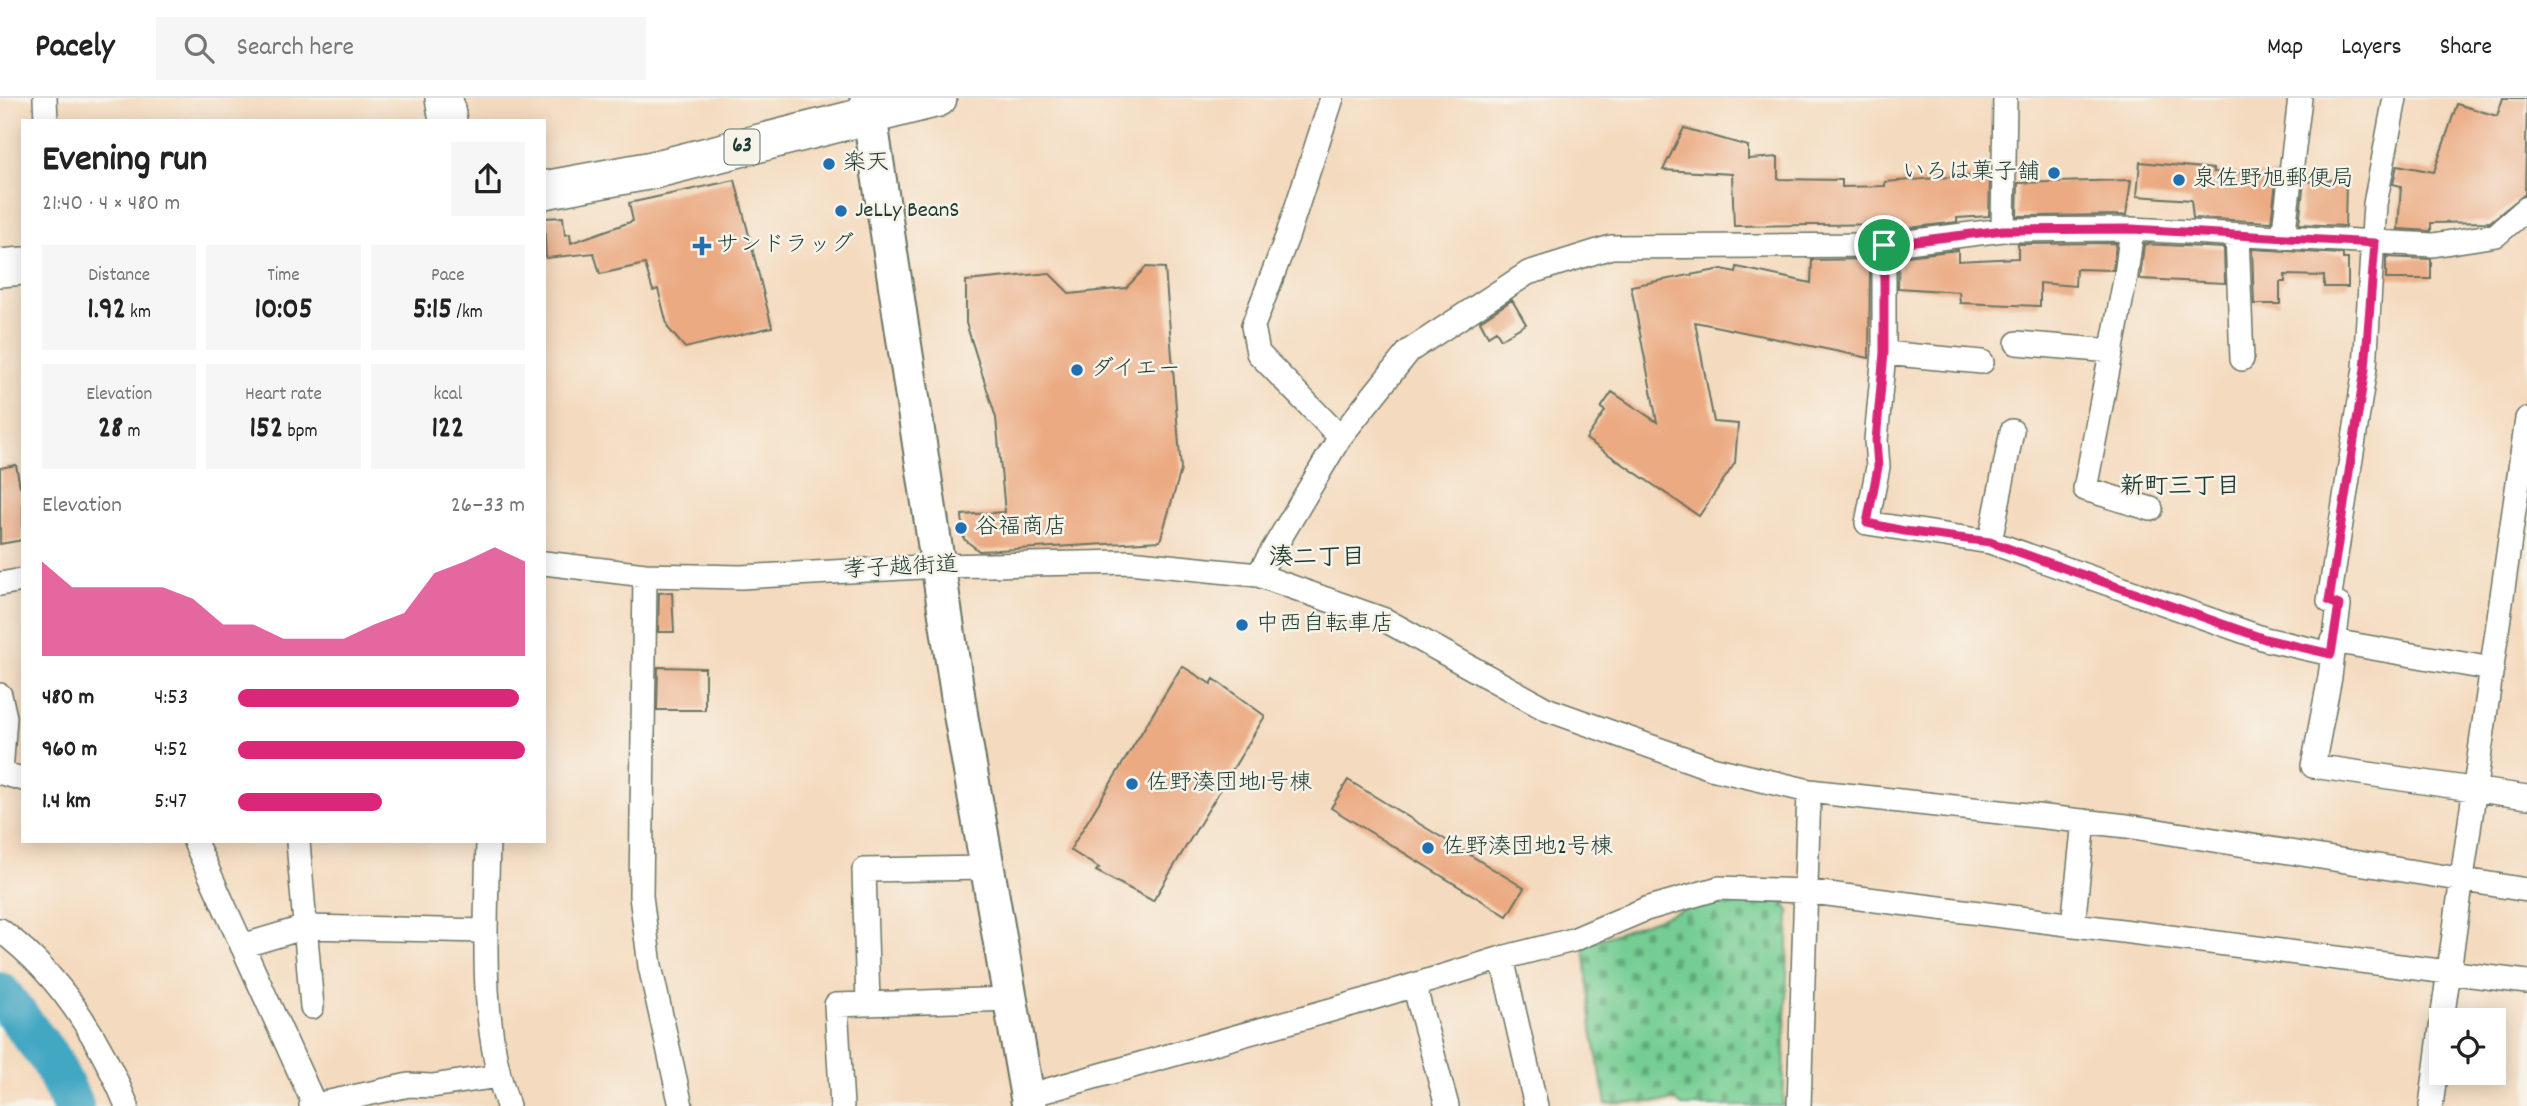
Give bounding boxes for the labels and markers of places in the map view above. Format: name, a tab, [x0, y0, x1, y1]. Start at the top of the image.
place label: 楽天	[843, 148, 889, 181]
marker: 楽天	[821, 156, 837, 172]
place label: いろは菓子舗	[1902, 157, 2040, 190]
place label: 泉佐野旭郵便局	[2193, 164, 2354, 197]
marker: いろは菓子舗	[2046, 165, 2062, 181]
marker: 泉佐野旭郵便局	[2171, 172, 2187, 188]
place label: JeLLy BeanS	[855, 195, 959, 228]
marker: JeLLy BeanS	[833, 203, 849, 219]
pin	[1854, 215, 1914, 275]
place label: サンドラッグ	[716, 230, 854, 263]
marker: サンドラッグ	[694, 238, 710, 254]
place label: ダイエー	[1091, 354, 1181, 387]
marker: ダイエー	[1069, 362, 1085, 378]
place label: 谷福商店	[975, 512, 1067, 545]
marker: 谷福商店	[953, 520, 969, 536]
place label: 中西自転車店	[1256, 609, 1394, 642]
marker: 中西自転車店	[1234, 617, 1250, 633]
place label: 佐野湊団地1号棟	[1146, 768, 1312, 801]
marker: 佐野湊団地1号棟	[1124, 776, 1140, 792]
place label: 佐野湊団地2号棟	[1442, 832, 1613, 865]
marker: 佐野湊団地2号棟	[1420, 840, 1436, 856]

